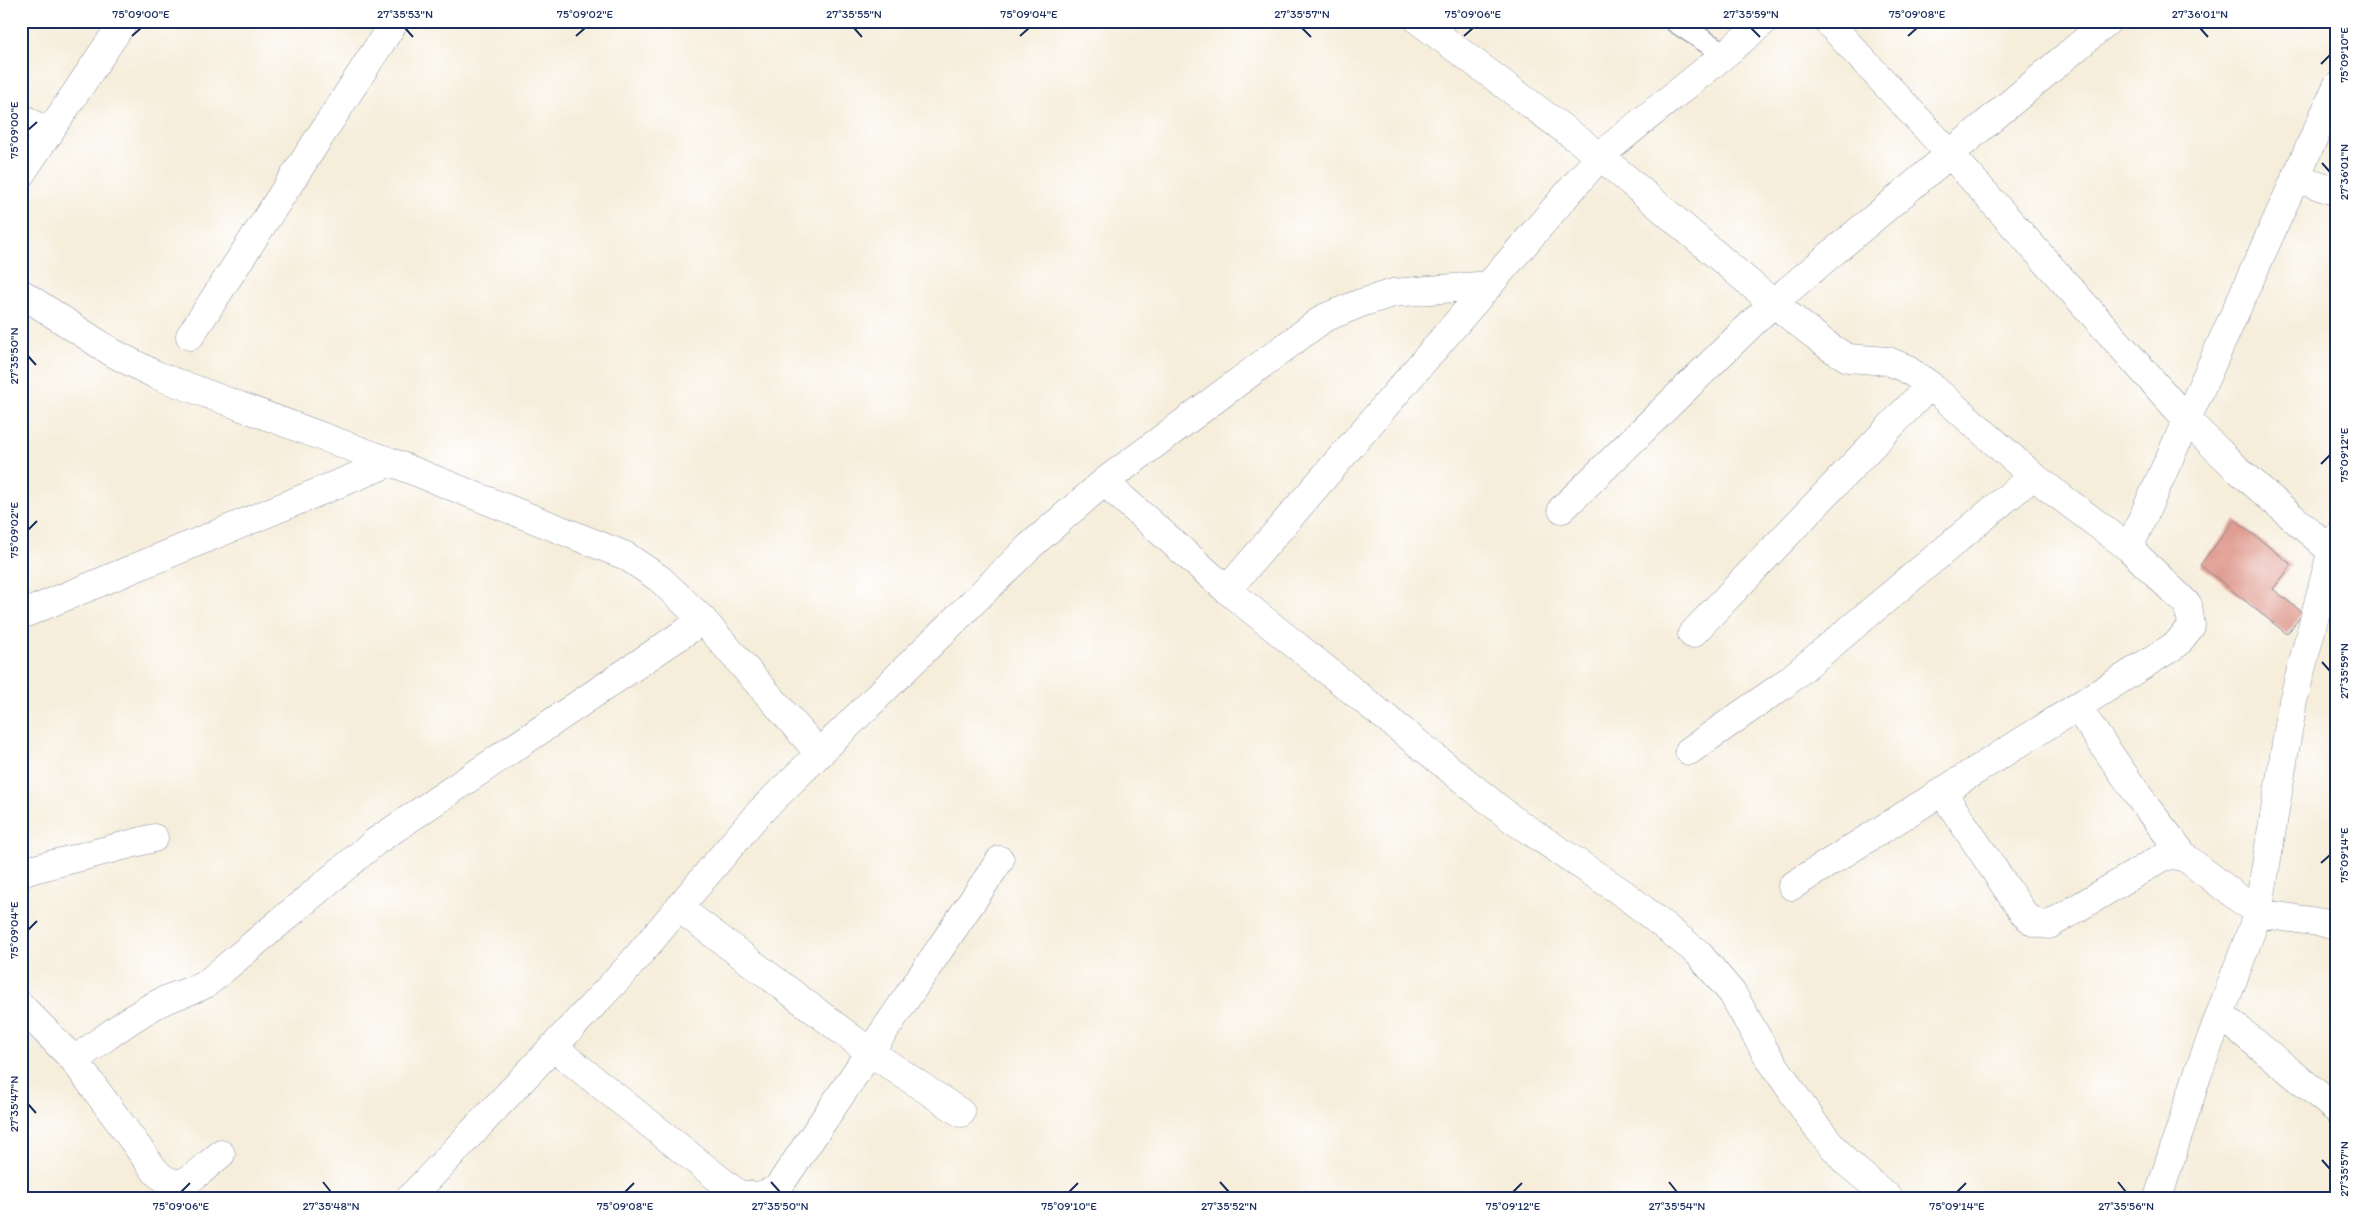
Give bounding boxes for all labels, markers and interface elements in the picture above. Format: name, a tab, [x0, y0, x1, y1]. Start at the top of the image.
text: 75°09'00"E	[112, 7, 170, 21]
text: 27°35'53"N	[377, 7, 433, 21]
text: 75°09'02"E	[557, 7, 614, 21]
text: 27°35'55"N	[826, 7, 882, 21]
text: 75°09'04"E	[1000, 7, 1058, 21]
text: 27°35'57"N	[1274, 7, 1330, 21]
text: 75°09'06"E	[1445, 7, 1502, 21]
text: 27°35'59"N	[1723, 7, 1779, 21]
text: 75°09'08"E	[1889, 7, 1946, 21]
text: 27°36'01"N	[2172, 7, 2228, 21]
text: 75°09'10"E	[2337, 27, 2351, 83]
text: 75°09'00"E	[7, 101, 21, 159]
text: 27°36'01"N	[2337, 144, 2351, 200]
text: 27°35'50"N	[7, 327, 21, 385]
text: 75°09'12"E	[2337, 427, 2351, 482]
text: 75°09'02"E	[7, 501, 21, 558]
text: 27°35'59"N	[2337, 643, 2351, 699]
text: 75°09'14"E	[2337, 827, 2351, 883]
text: 75°09'04"E	[7, 901, 21, 959]
text: 27°35'47"N	[7, 1076, 21, 1132]
text: 27°35'57"N	[2337, 1141, 2351, 1197]
text: 75°09'06"E	[153, 1199, 210, 1213]
text: 27°35'48"N	[302, 1199, 360, 1213]
text: 75°09'08"E	[597, 1199, 654, 1213]
text: 27°35'50"N	[751, 1199, 809, 1213]
text: 75°09'10"E	[1041, 1199, 1097, 1213]
text: 27°35'52"N	[1201, 1199, 1257, 1213]
text: 75°09'12"E	[1486, 1199, 1541, 1213]
text: 27°35'54"N	[1649, 1199, 1705, 1213]
text: 75°09'14"E	[1929, 1199, 1985, 1213]
text: 27°35'56"N	[2098, 1199, 2154, 1213]

